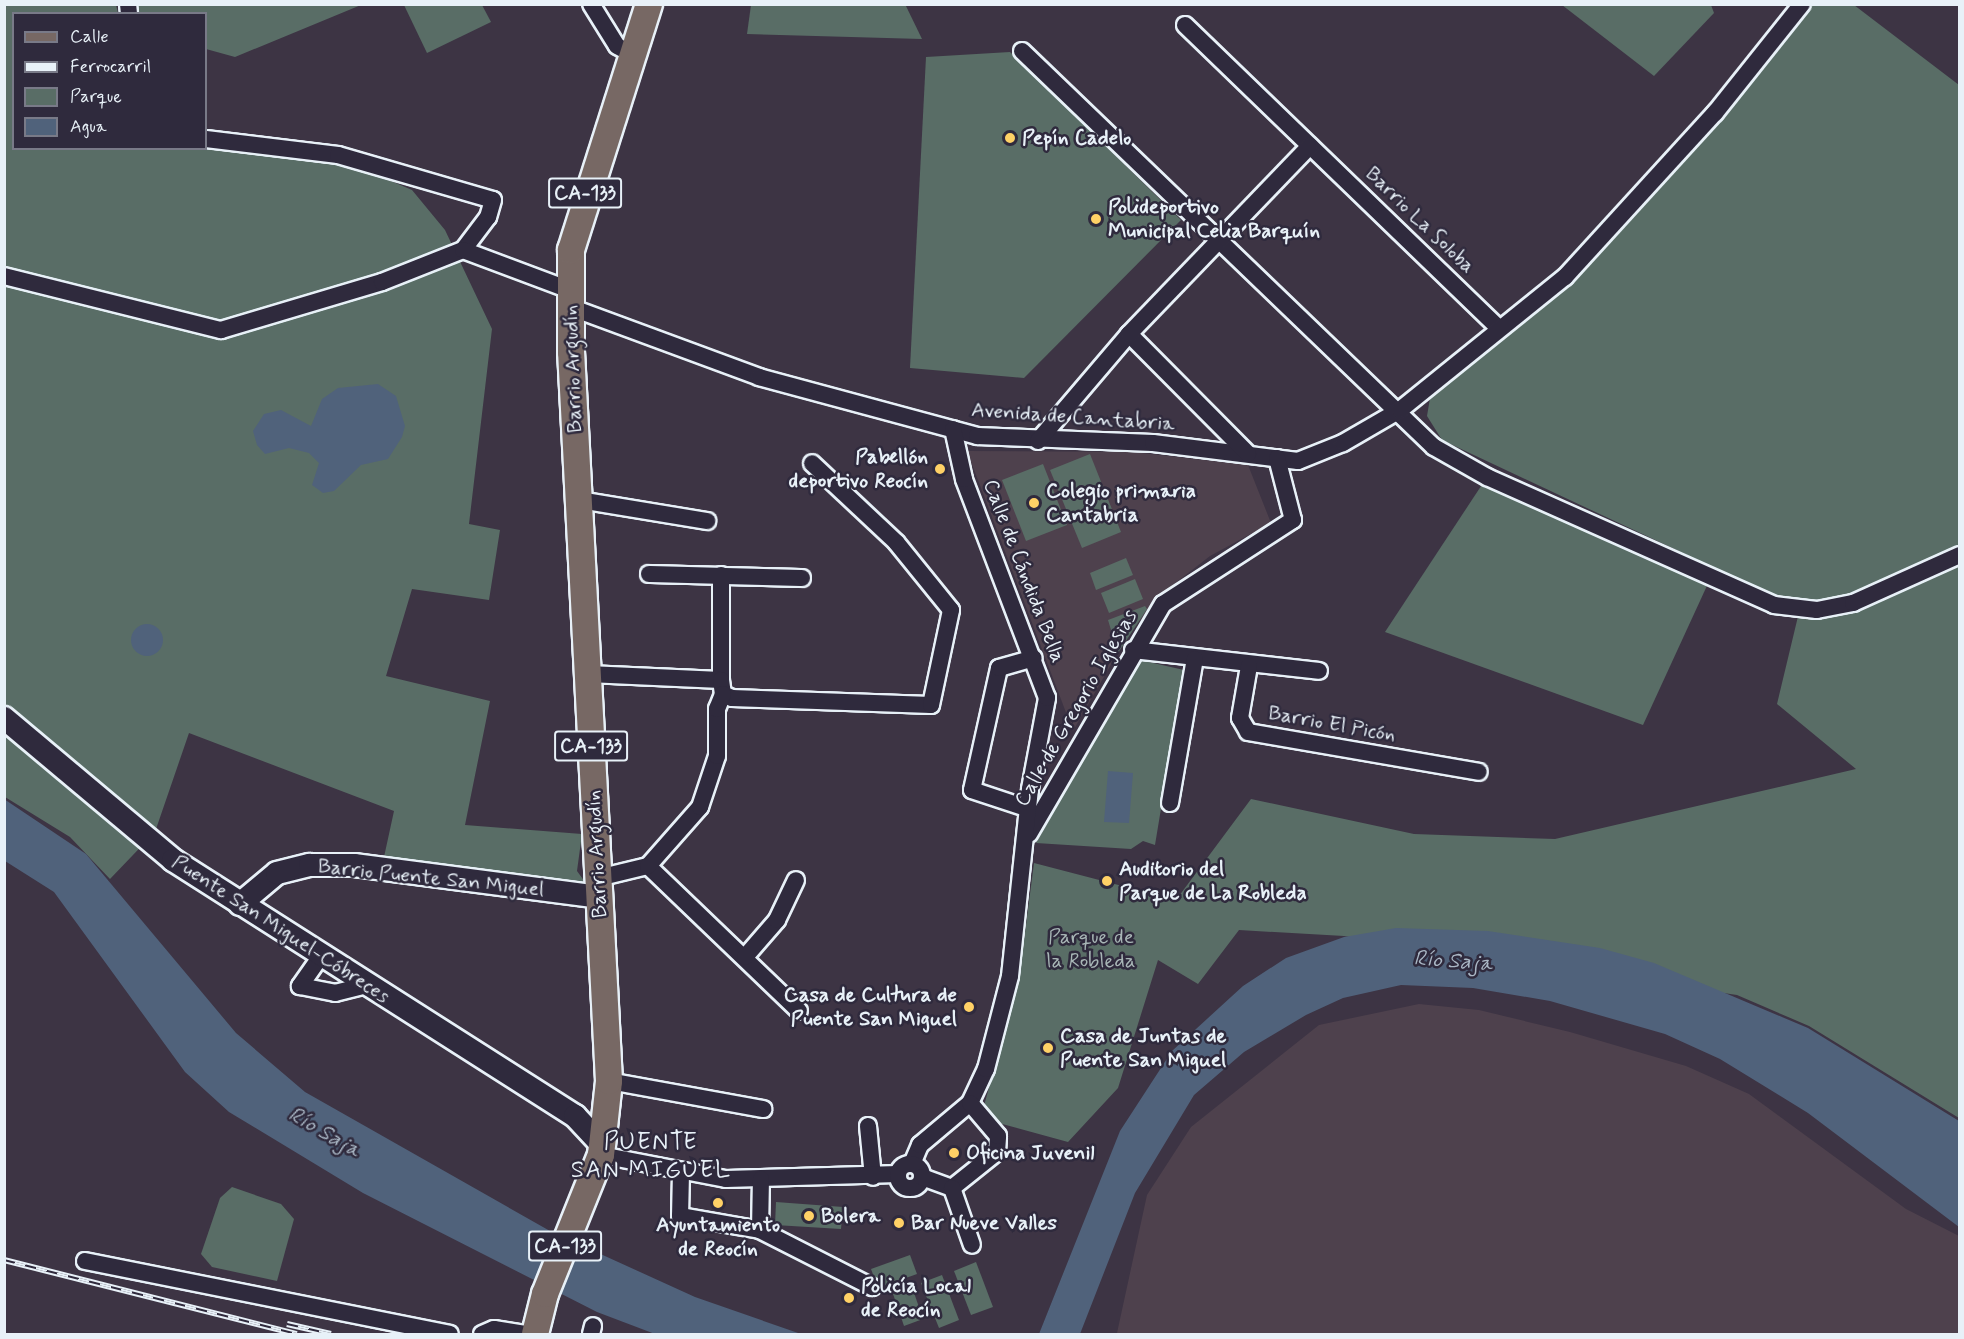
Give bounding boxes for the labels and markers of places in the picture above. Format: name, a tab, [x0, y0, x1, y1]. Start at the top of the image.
place label: Pepín Cadelo	[1022, 125, 1132, 151]
marker: Pepín Cadelo	[1003, 131, 1017, 145]
place label: Polideportivo Municipal Celia Barquín	[1108, 194, 1319, 244]
marker: Polideportivo Municipal Celia Barquín	[1089, 212, 1103, 226]
place label: Pabellón deportivo Reocín	[785, 444, 928, 494]
marker: Pabellón deportivo Reocín	[933, 462, 947, 476]
place label: Colegio primaria Cantabria	[1046, 478, 1195, 528]
marker: Colegio primaria Cantabria	[1027, 496, 1041, 510]
place label: Auditorio del Parque de La Robleda	[1119, 856, 1310, 906]
marker: Auditorio del Parque de La Robleda	[1100, 874, 1114, 888]
place label: Casa de Cultura de Puente San Miguel	[785, 982, 957, 1032]
marker: Casa de Cultura de Puente San Miguel	[962, 1000, 976, 1014]
place label: Casa de Juntas de Puente San Miguel	[1060, 1023, 1225, 1073]
marker: Casa de Juntas de Puente San Miguel	[1041, 1041, 1055, 1055]
place label: Oficina Juvenil	[966, 1140, 1099, 1166]
marker: Oficina Juvenil	[947, 1146, 961, 1160]
marker: Ayuntamiento de Reocín	[711, 1196, 725, 1210]
place label: Bolera	[821, 1203, 880, 1229]
marker: Bolera	[802, 1209, 816, 1223]
place label: Bar Nueve Valles	[911, 1210, 1060, 1236]
place label: Ayuntamiento de Reocín	[656, 1212, 780, 1262]
marker: Bar Nueve Valles	[892, 1216, 906, 1230]
place label: Policía Local de Reocín	[861, 1273, 969, 1323]
marker: Policía Local de Reocín	[842, 1291, 856, 1305]

